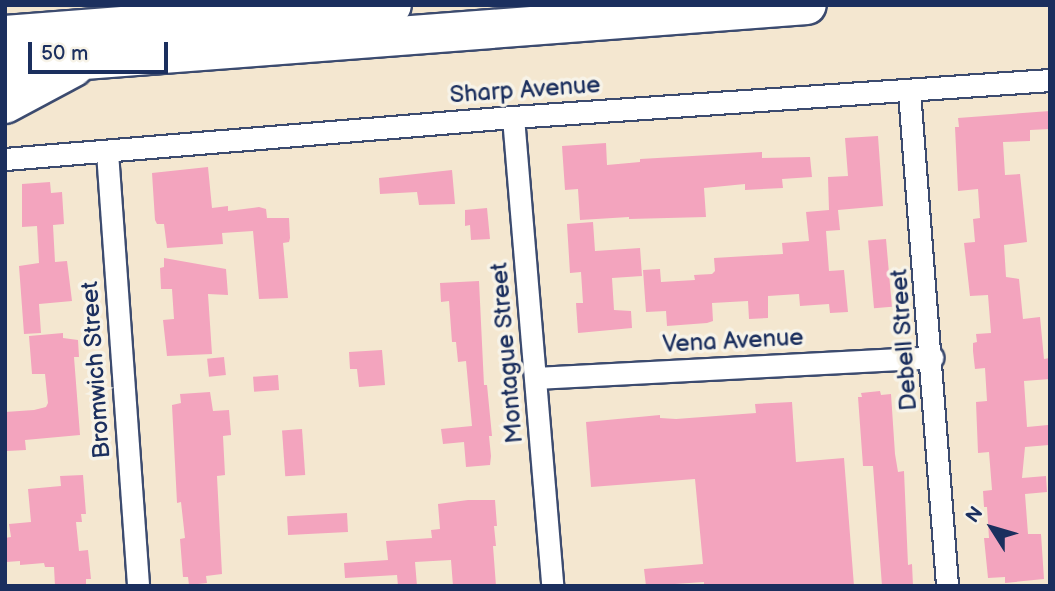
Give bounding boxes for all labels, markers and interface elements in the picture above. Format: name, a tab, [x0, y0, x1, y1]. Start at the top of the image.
scale bar	[32, 28, 172, 72]
text: 50 m	[41, 41, 88, 66]
street label: Sharp Avenue	[449, 70, 601, 110]
street label: Montague Street	[485, 261, 529, 445]
street label: Debell Street	[885, 268, 923, 412]
street label: Bromwich Street	[75, 280, 117, 460]
street label: Vena Avenue	[662, 323, 804, 359]
north arrow	[957, 493, 1027, 563]
text: N	[961, 502, 988, 528]

